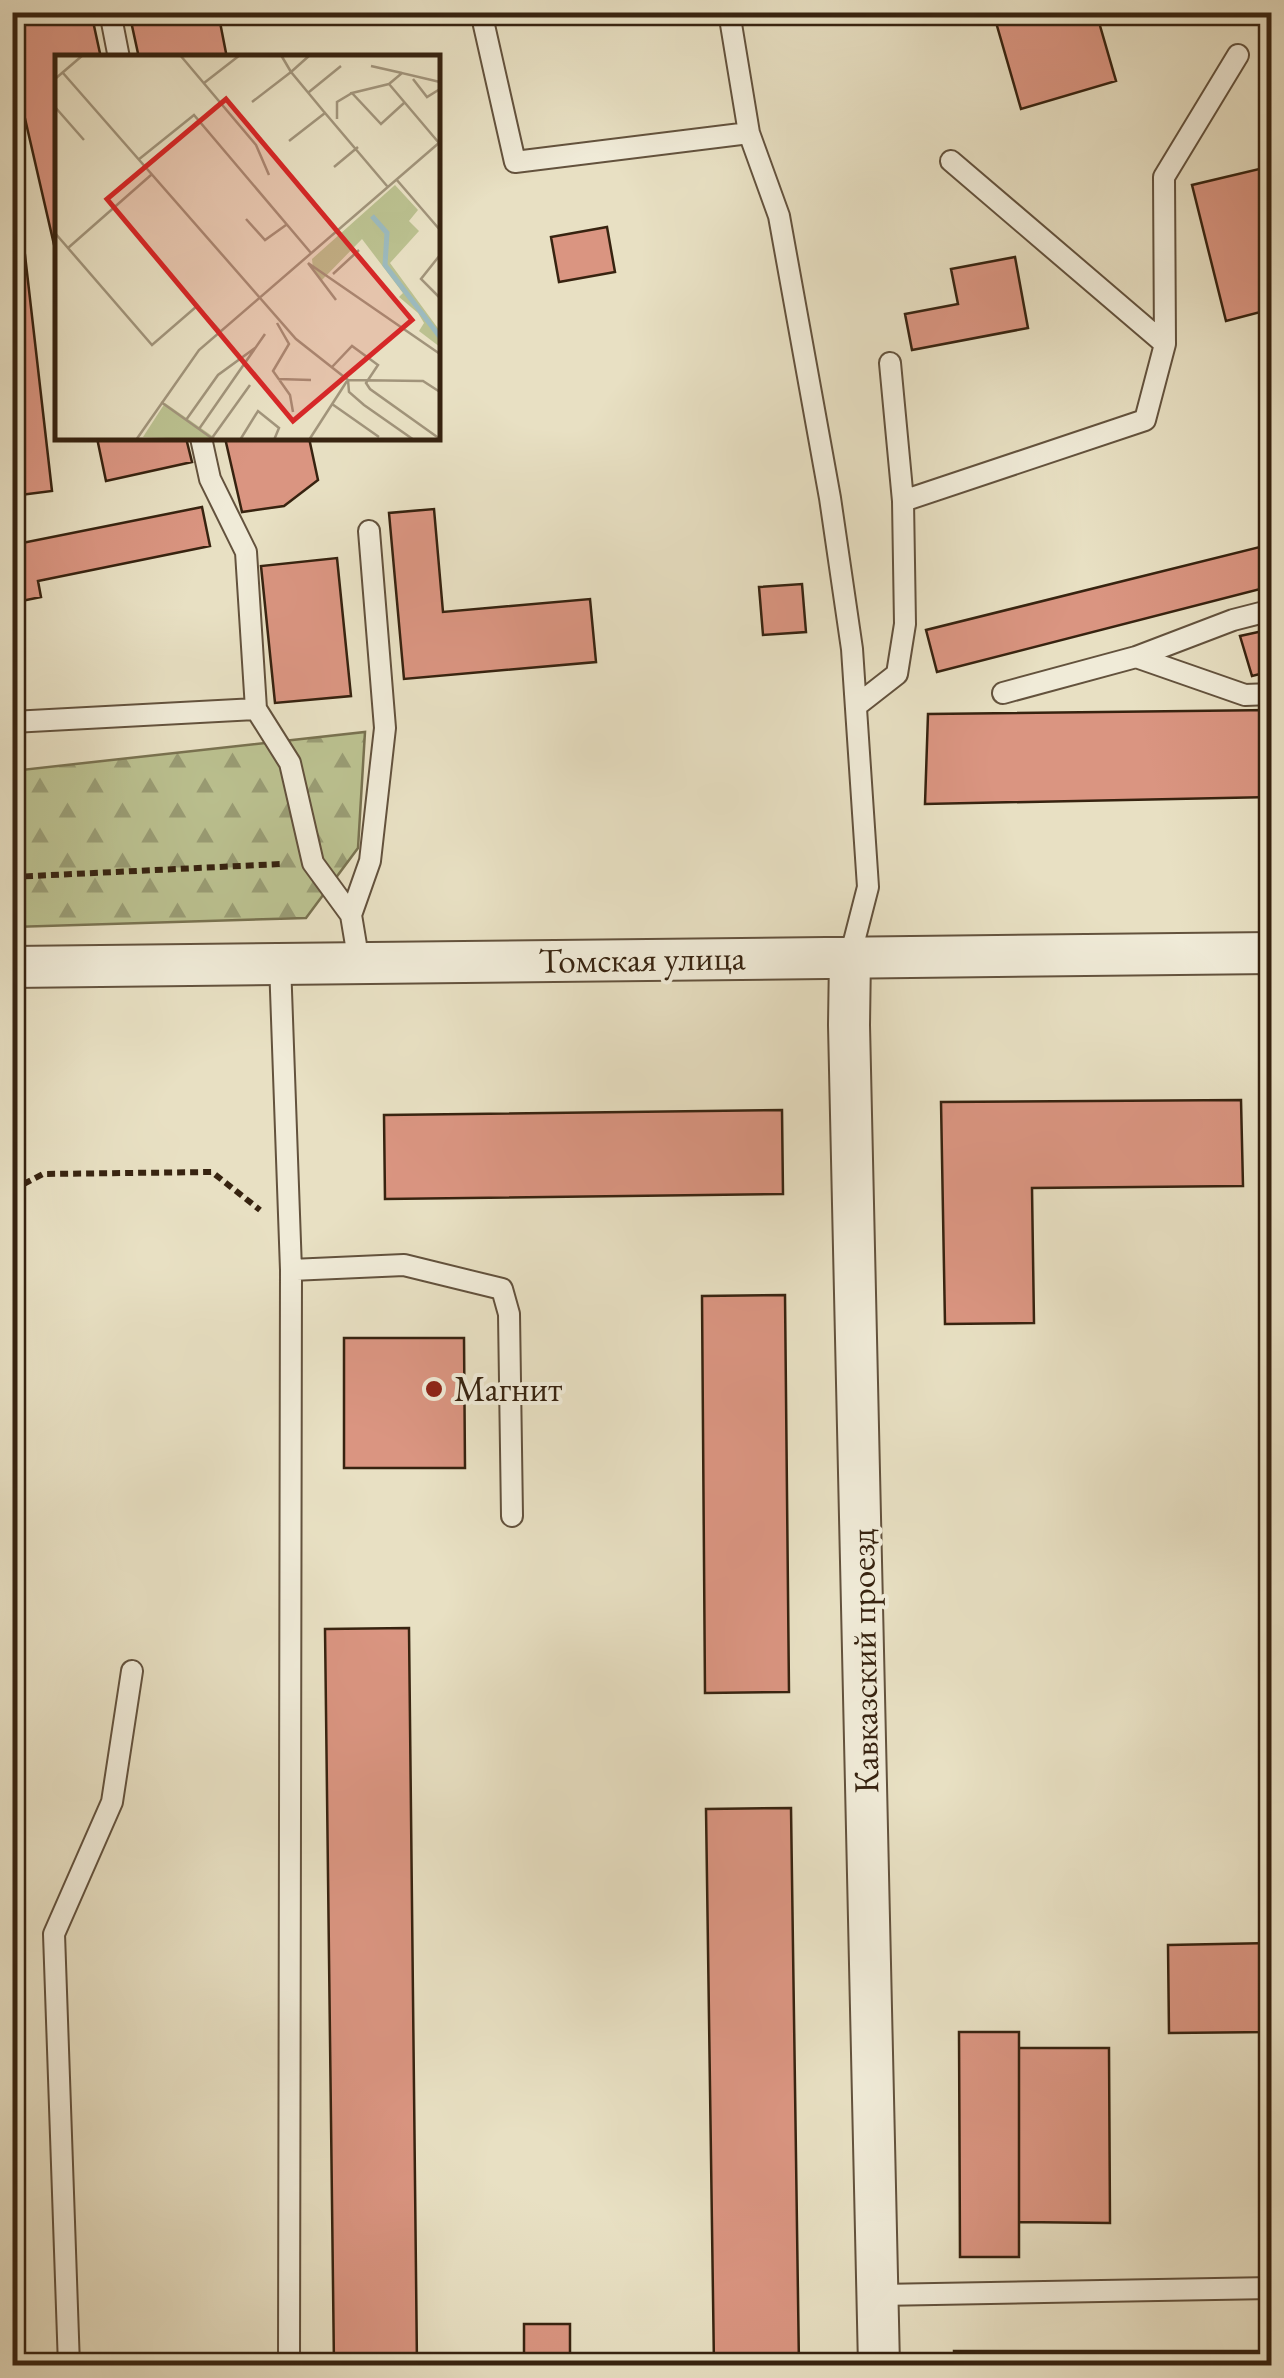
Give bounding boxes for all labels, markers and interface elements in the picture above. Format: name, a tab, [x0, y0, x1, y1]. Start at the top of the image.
inset map	[55, 55, 440, 440]
street label: Томская улица	[538, 934, 746, 984]
place label: Магнит	[454, 1366, 562, 1411]
marker: Магнит	[423, 1378, 445, 1400]
street label: Кавказский проезд	[839, 1528, 889, 1794]

